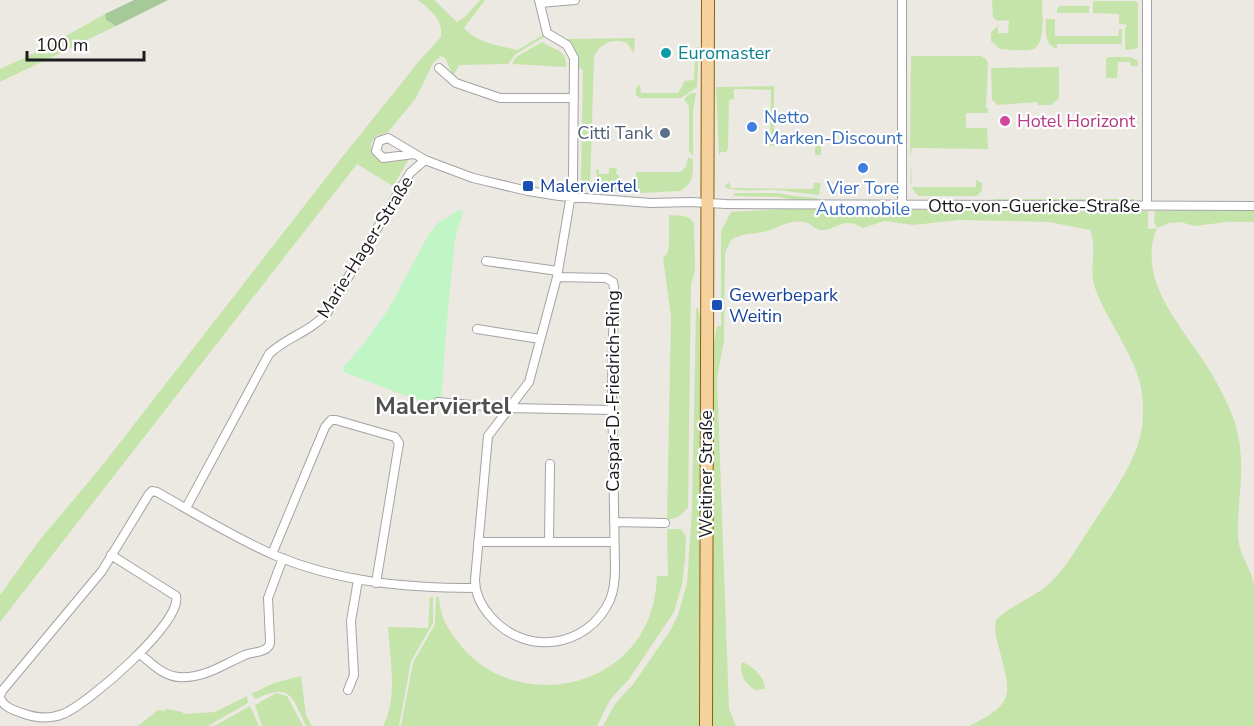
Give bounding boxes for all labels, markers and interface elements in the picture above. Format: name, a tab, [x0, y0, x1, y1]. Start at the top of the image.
scale bar	[27, 24, 144, 62]
text: 100 m	[36, 33, 88, 57]
place label: Euromaster	[678, 41, 771, 65]
marker: Euromaster	[659, 46, 673, 60]
place label: Netto Marken-Discount	[764, 105, 903, 150]
place label: Hotel Horizont	[1017, 109, 1136, 133]
marker: Hotel Horizont	[998, 114, 1012, 128]
marker: Netto Marken-Discount	[745, 120, 759, 134]
place label: Citti Tank	[577, 121, 654, 145]
marker: Citti Tank	[658, 126, 672, 140]
marker: Vier Tore Automobile	[856, 161, 870, 175]
street label: Marie-Hager-Straße	[311, 171, 419, 323]
place label: Malerviertel	[540, 174, 638, 198]
place label: Vier Tore Automobile	[816, 176, 910, 221]
marker: Malerviertel	[521, 179, 535, 193]
street label: Otto-von-Guericke-Straße	[928, 194, 1140, 218]
place label: Gewerbepark Weitin	[729, 283, 839, 328]
street label: Caspar-D.-Friedrich-Ring	[601, 290, 625, 492]
marker: Gewerbepark Weitin	[710, 298, 724, 312]
district label: Malerviertel	[375, 390, 511, 422]
street label: Weitiner Straße	[694, 410, 718, 538]

